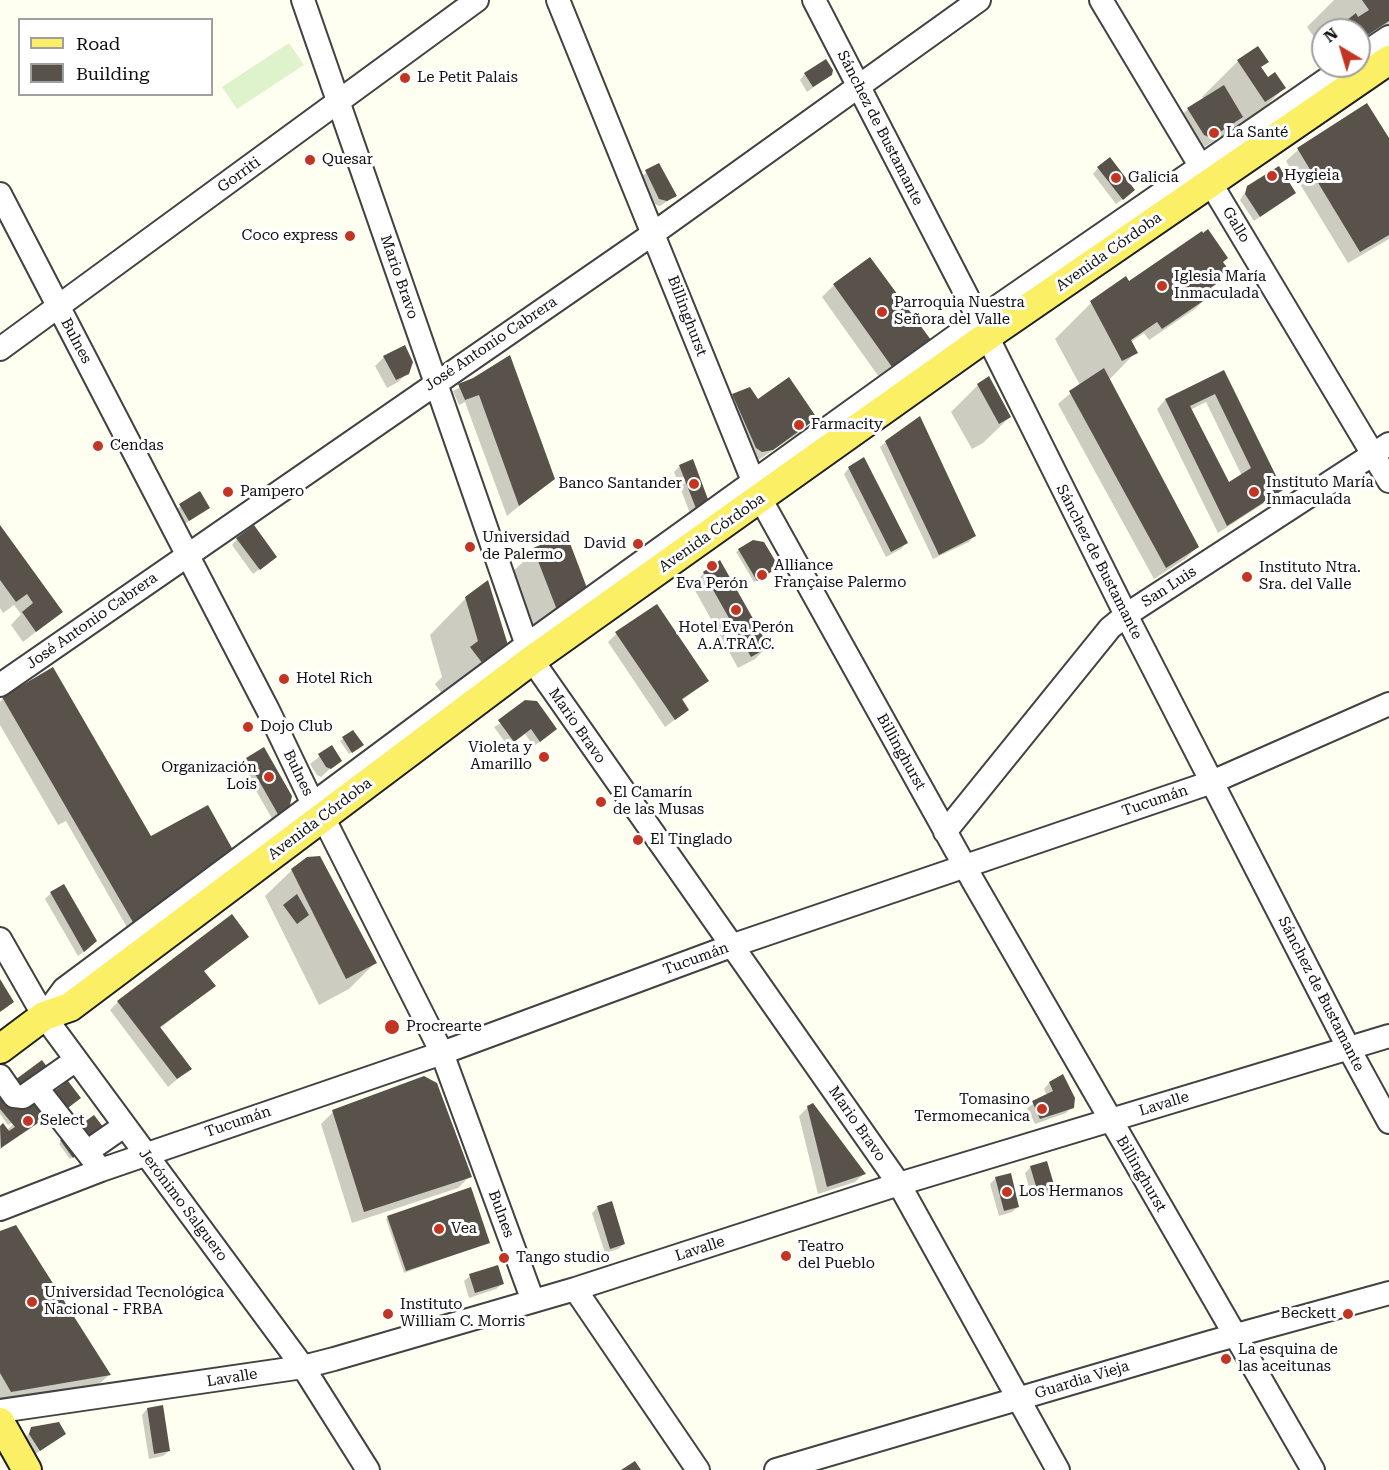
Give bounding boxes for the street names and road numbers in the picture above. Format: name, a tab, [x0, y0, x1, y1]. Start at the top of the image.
street label: Sánchez de Bustamante	[833, 48, 927, 208]
street label: Gorriti	[214, 153, 264, 197]
street label: Gallo	[1218, 204, 1254, 246]
street label: Avenida Córdoba	[1053, 209, 1165, 295]
street label: Mario Bravo	[376, 233, 422, 321]
street label: Billinghurst	[663, 273, 711, 359]
street label: José Antonio Cabrera	[421, 293, 561, 395]
street label: Bulnes	[57, 315, 95, 367]
street label: Sánchez de Bustamante	[1052, 482, 1146, 642]
street label: Avenida Córdoba	[656, 490, 768, 576]
street label: San Luis	[1138, 563, 1200, 611]
street label: José Antonio Cabrera	[23, 569, 161, 673]
street label: Mario Bravo	[544, 685, 610, 767]
street label: Billinghurst	[873, 711, 929, 793]
street label: Bulnes	[279, 747, 317, 799]
street label: Avenida Córdoba	[265, 774, 375, 864]
street label: Tucumán	[1120, 781, 1190, 821]
street label: Sánchez de Bustamante	[1274, 914, 1368, 1074]
street label: Tucumán	[661, 939, 731, 979]
street label: Mario Bravo	[824, 1083, 890, 1165]
street label: Lavalle	[1137, 1088, 1191, 1120]
street label: Tucumán	[203, 1102, 273, 1142]
street label: Billinghurst	[1112, 1133, 1170, 1215]
street label: Jerónimo Salguero	[135, 1145, 231, 1265]
street label: Bulnes	[484, 1188, 518, 1240]
street label: Lavalle	[673, 1233, 727, 1265]
street label: Guardia Vieja	[1033, 1357, 1131, 1403]
street label: Lavalle	[205, 1365, 259, 1391]

